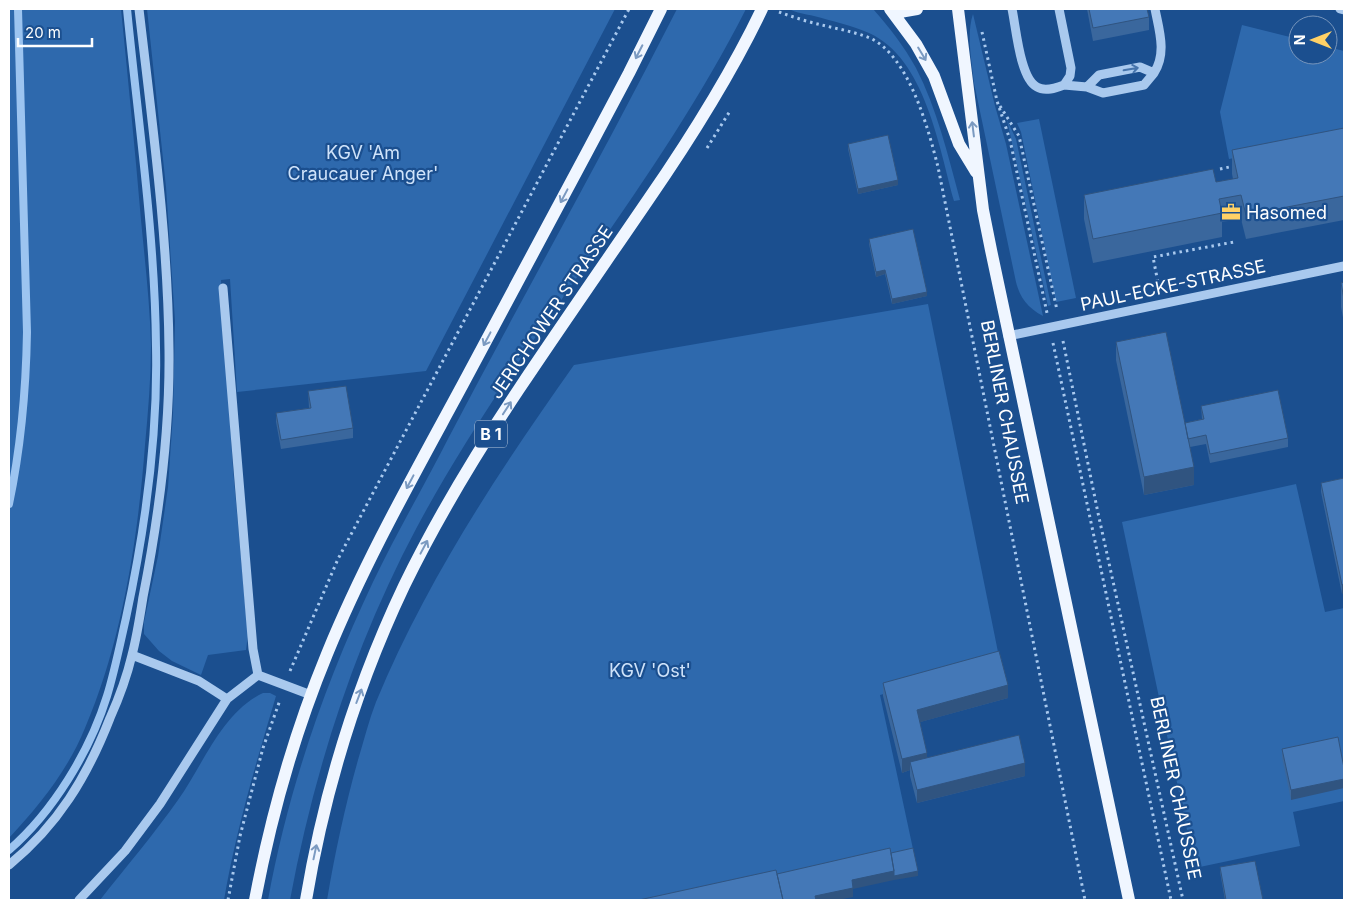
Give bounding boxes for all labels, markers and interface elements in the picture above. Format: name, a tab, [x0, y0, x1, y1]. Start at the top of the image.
scale bar	[18, 15, 91, 47]
north arrow	[1288, 15, 1338, 65]
text: 20 m	[25, 23, 61, 42]
text: N	[1291, 35, 1308, 45]
one-way arrow	[634, 45, 644, 60]
one-way arrow	[917, 46, 927, 60]
one-way arrow	[1122, 64, 1138, 74]
one-way arrow	[968, 121, 978, 137]
park label: KGV 'Am Craucauer Anger'	[288, 142, 438, 184]
one-way arrow	[558, 188, 568, 203]
office icon: Hasomed	[1220, 201, 1242, 223]
place label: Hasomed	[1246, 202, 1327, 223]
street label: JERICHOWER STRASSE	[485, 222, 617, 402]
street label: PAUL-ECKE-STRASSE	[1078, 255, 1268, 315]
street label: BERLINER CHAUSSEE	[977, 318, 1033, 506]
one-way arrow	[482, 332, 492, 347]
one-way arrow	[503, 401, 513, 415]
road number: B 1	[475, 420, 507, 448]
one-way arrow	[405, 475, 415, 490]
one-way arrow	[419, 540, 429, 555]
park label: KGV 'Ost'	[609, 660, 691, 681]
one-way arrow	[355, 689, 365, 704]
street label: BERLINER CHAUSSEE	[1146, 694, 1206, 882]
one-way arrow	[311, 845, 320, 861]

